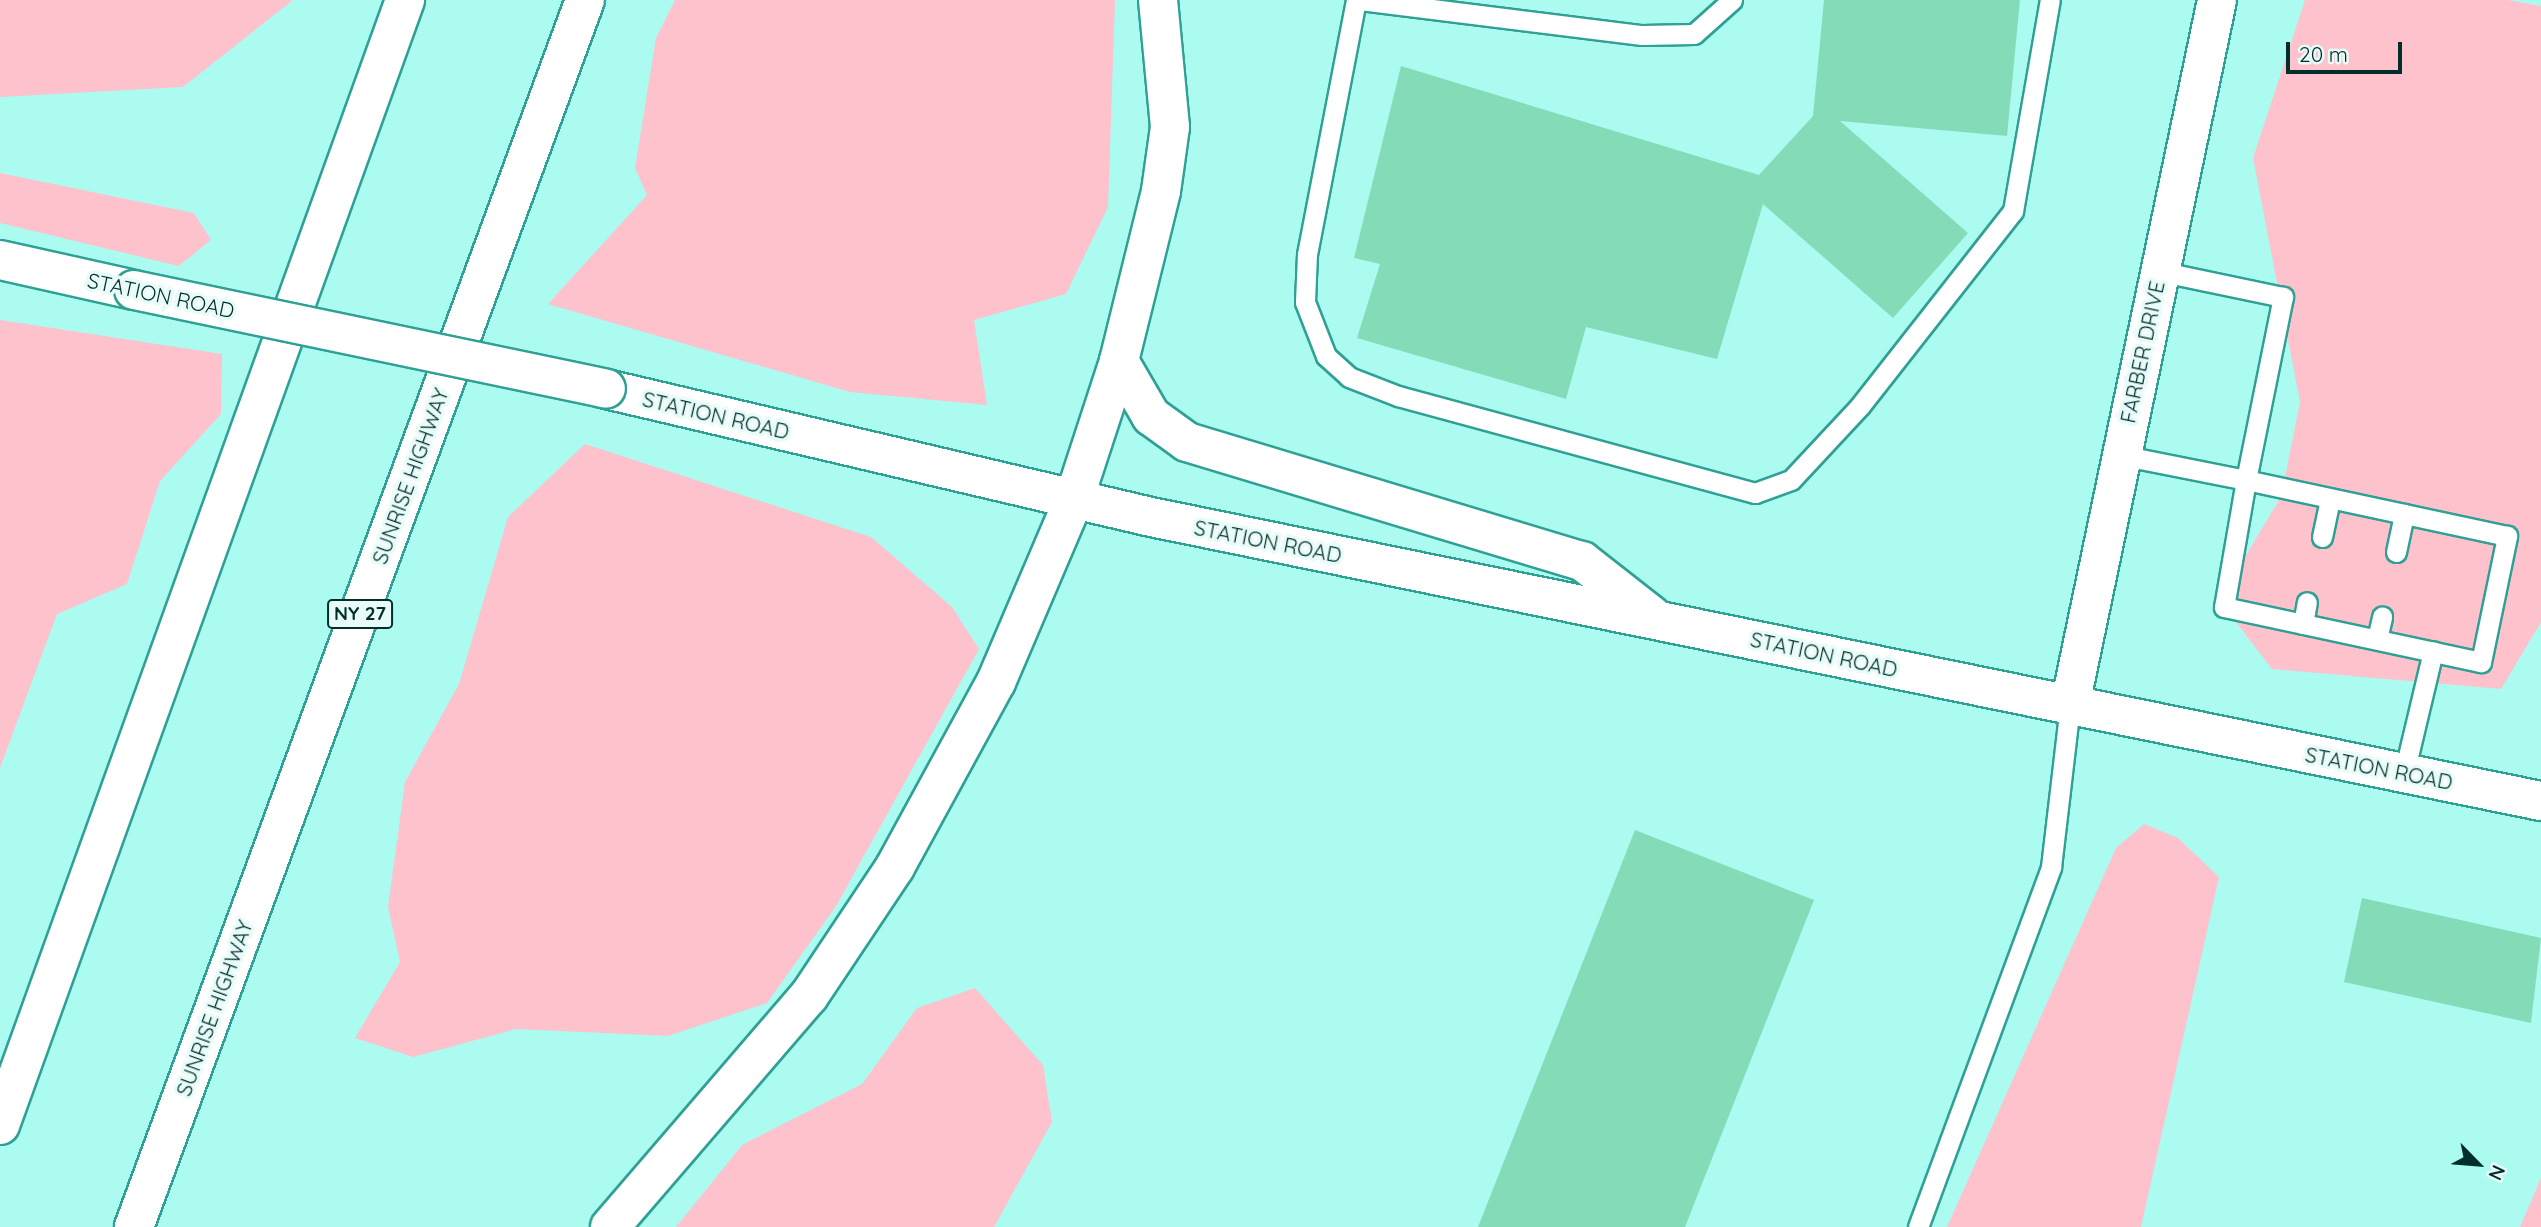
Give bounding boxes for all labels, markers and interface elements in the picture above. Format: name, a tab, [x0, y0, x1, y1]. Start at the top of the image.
scale bar	[2289, 28, 2404, 72]
text: 20 m	[2299, 41, 2348, 67]
street label: STATION ROAD	[85, 267, 237, 323]
street label: FARBER DRIVE	[2115, 279, 2169, 425]
street label: SUNRISE HIGHWAY	[366, 385, 454, 567]
street label: STATION ROAD	[640, 386, 792, 444]
street label: STATION ROAD	[1192, 514, 1344, 568]
road number: NY 27	[327, 598, 393, 629]
street label: STATION ROAD	[1748, 626, 1900, 682]
street label: STATION ROAD	[2303, 741, 2455, 795]
street label: SUNRISE HIGHWAY	[170, 917, 258, 1099]
north arrow	[2443, 1129, 2513, 1199]
text: N	[2483, 1161, 2511, 1184]

